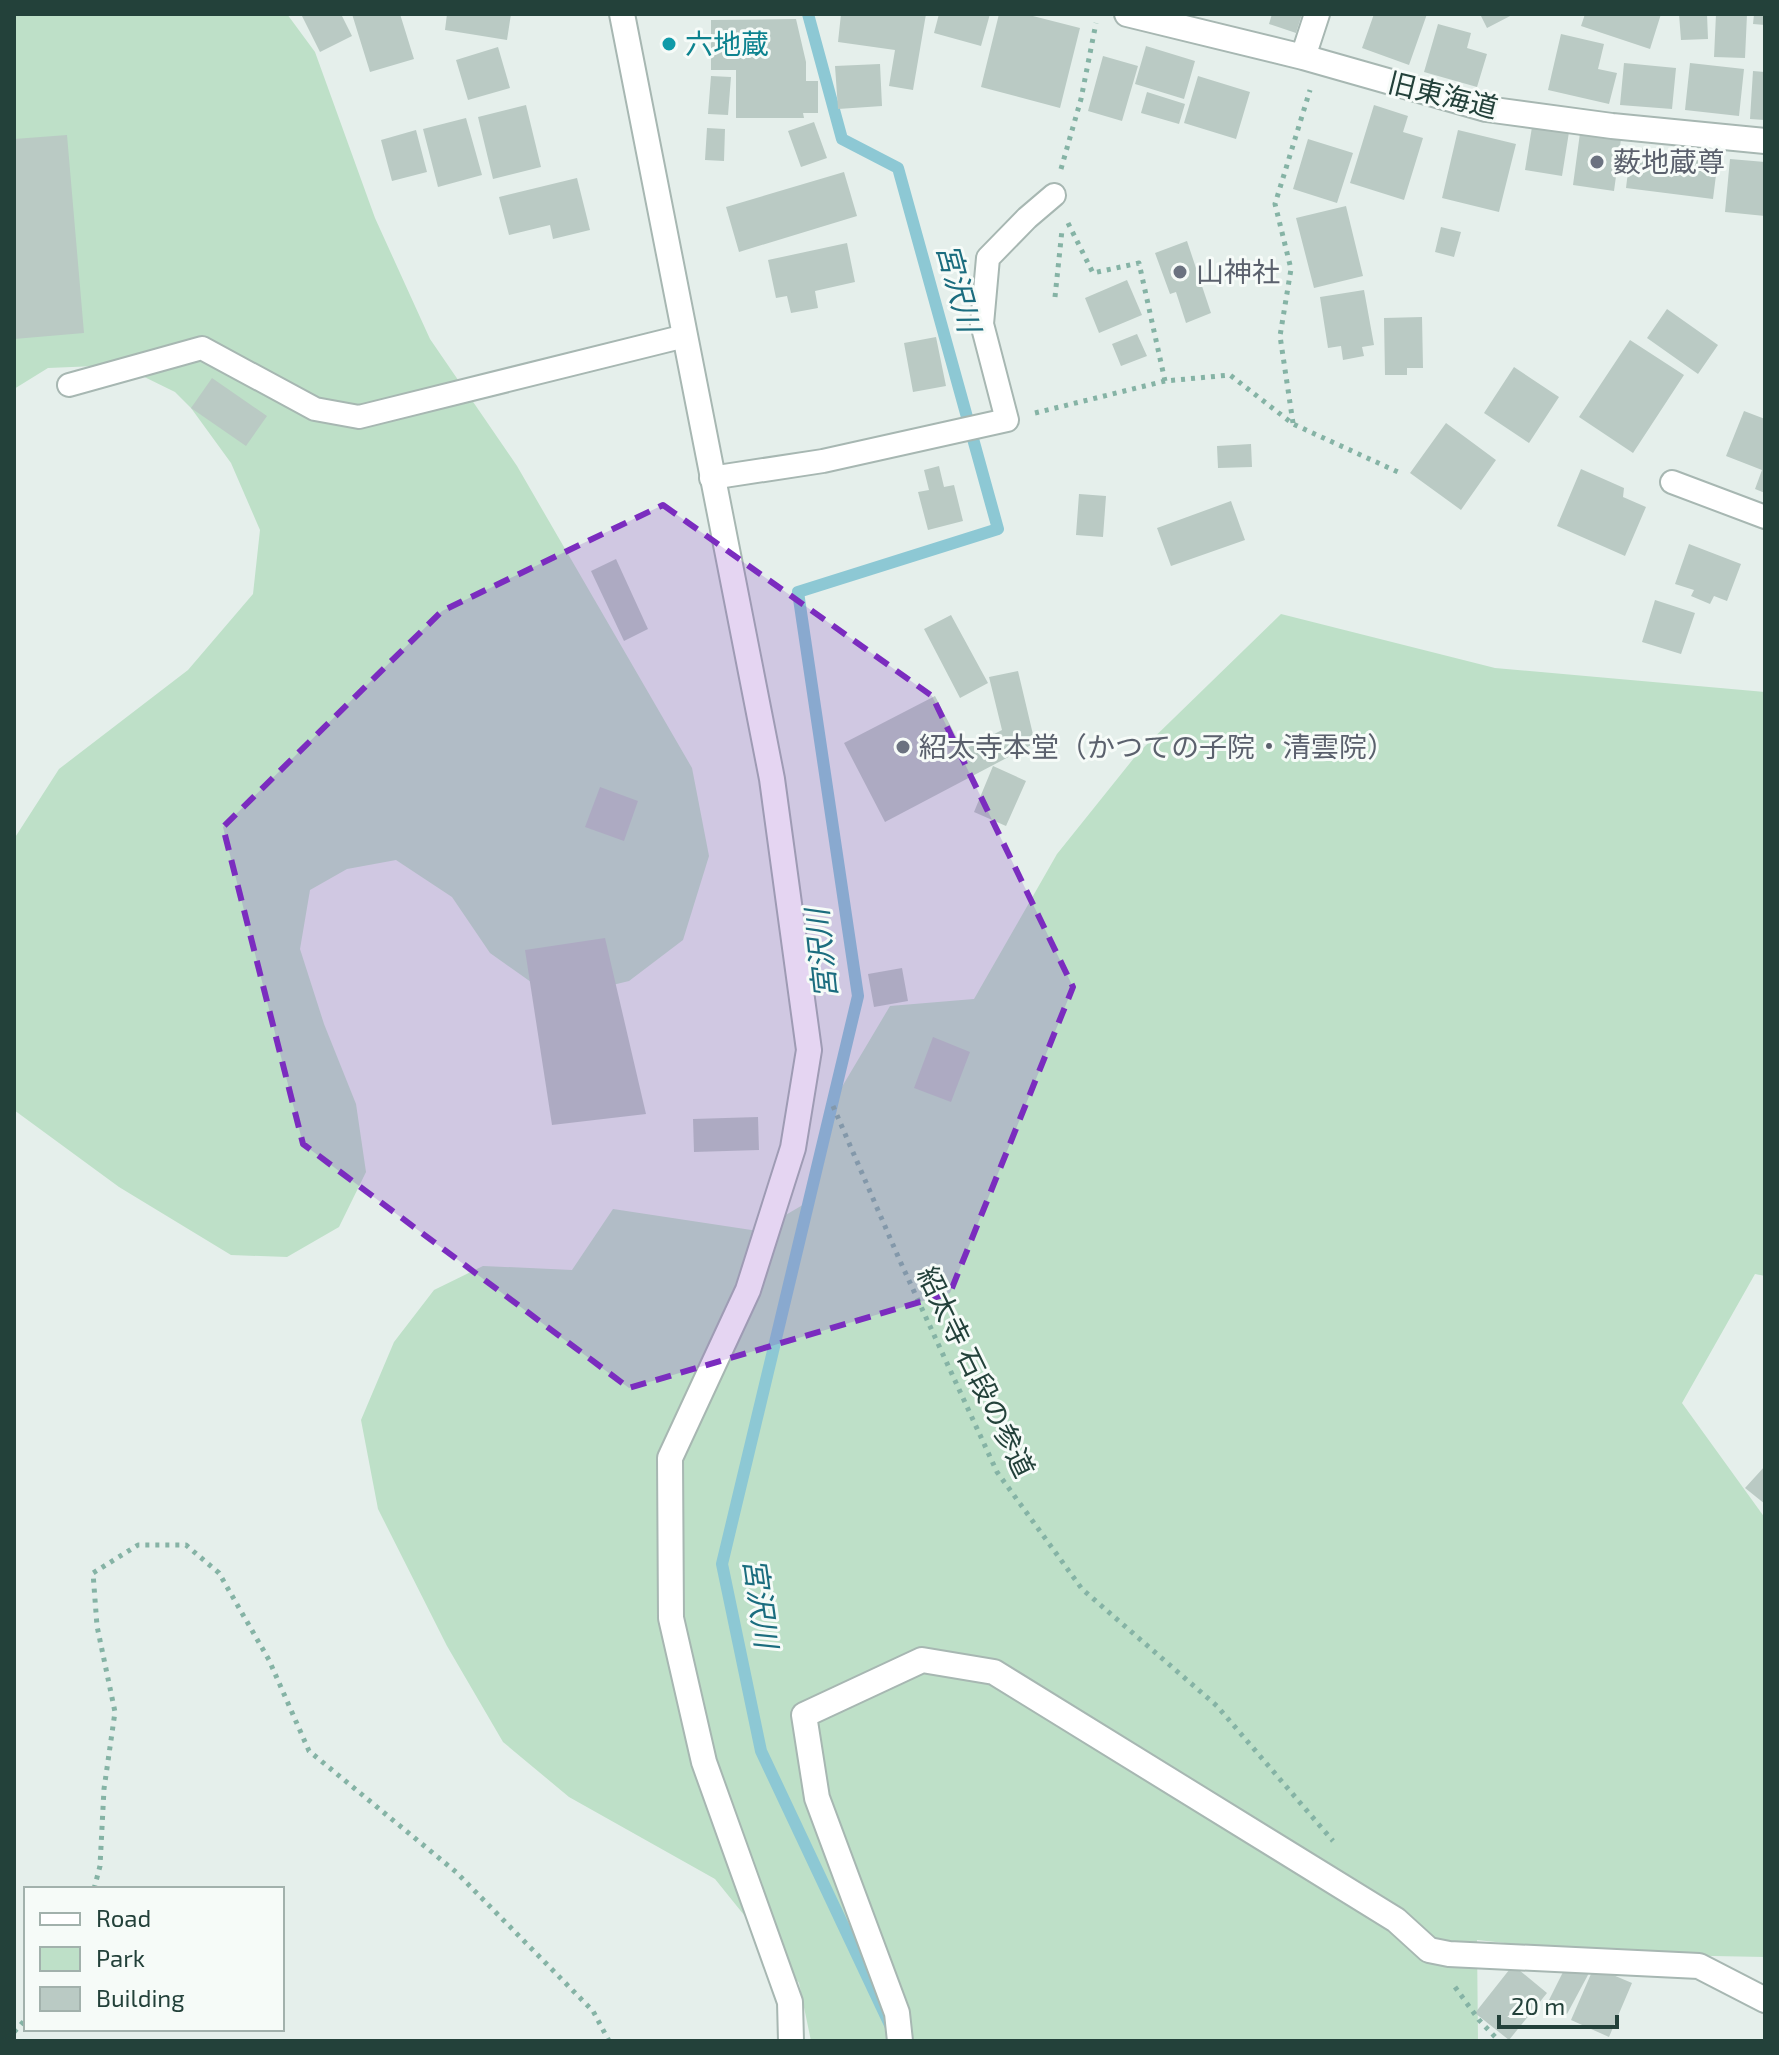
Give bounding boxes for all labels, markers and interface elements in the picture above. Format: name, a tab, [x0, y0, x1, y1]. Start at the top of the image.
place label: 六地蔵	[685, 26, 769, 60]
marker: 六地蔵	[660, 35, 678, 53]
street label: 旧東海道	[1385, 64, 1502, 124]
place label: 薮地蔵尊	[1613, 144, 1725, 178]
marker: 薮地蔵尊	[1588, 153, 1606, 171]
water label: 宮沢川	[931, 239, 990, 339]
place label: 山神社	[1196, 254, 1280, 288]
marker: 山神社	[1171, 263, 1189, 281]
place label: 紹太寺本堂（かつての子院・清雲院）	[919, 729, 1395, 763]
marker: 紹太寺本堂（かつての子院・清雲院）	[894, 738, 912, 756]
water label: 宮沢川	[797, 905, 843, 1001]
street label: 紹太寺 石段の参道	[911, 1261, 1043, 1482]
water label: 宮沢川	[738, 1556, 786, 1653]
legend	[24, 1887, 284, 2031]
text: Road	[96, 1903, 151, 1932]
text: Park	[96, 1943, 145, 1972]
scale bar	[1499, 1979, 1617, 2029]
text: Building	[96, 1983, 185, 2012]
text: 20 m	[1511, 1991, 1565, 2020]

